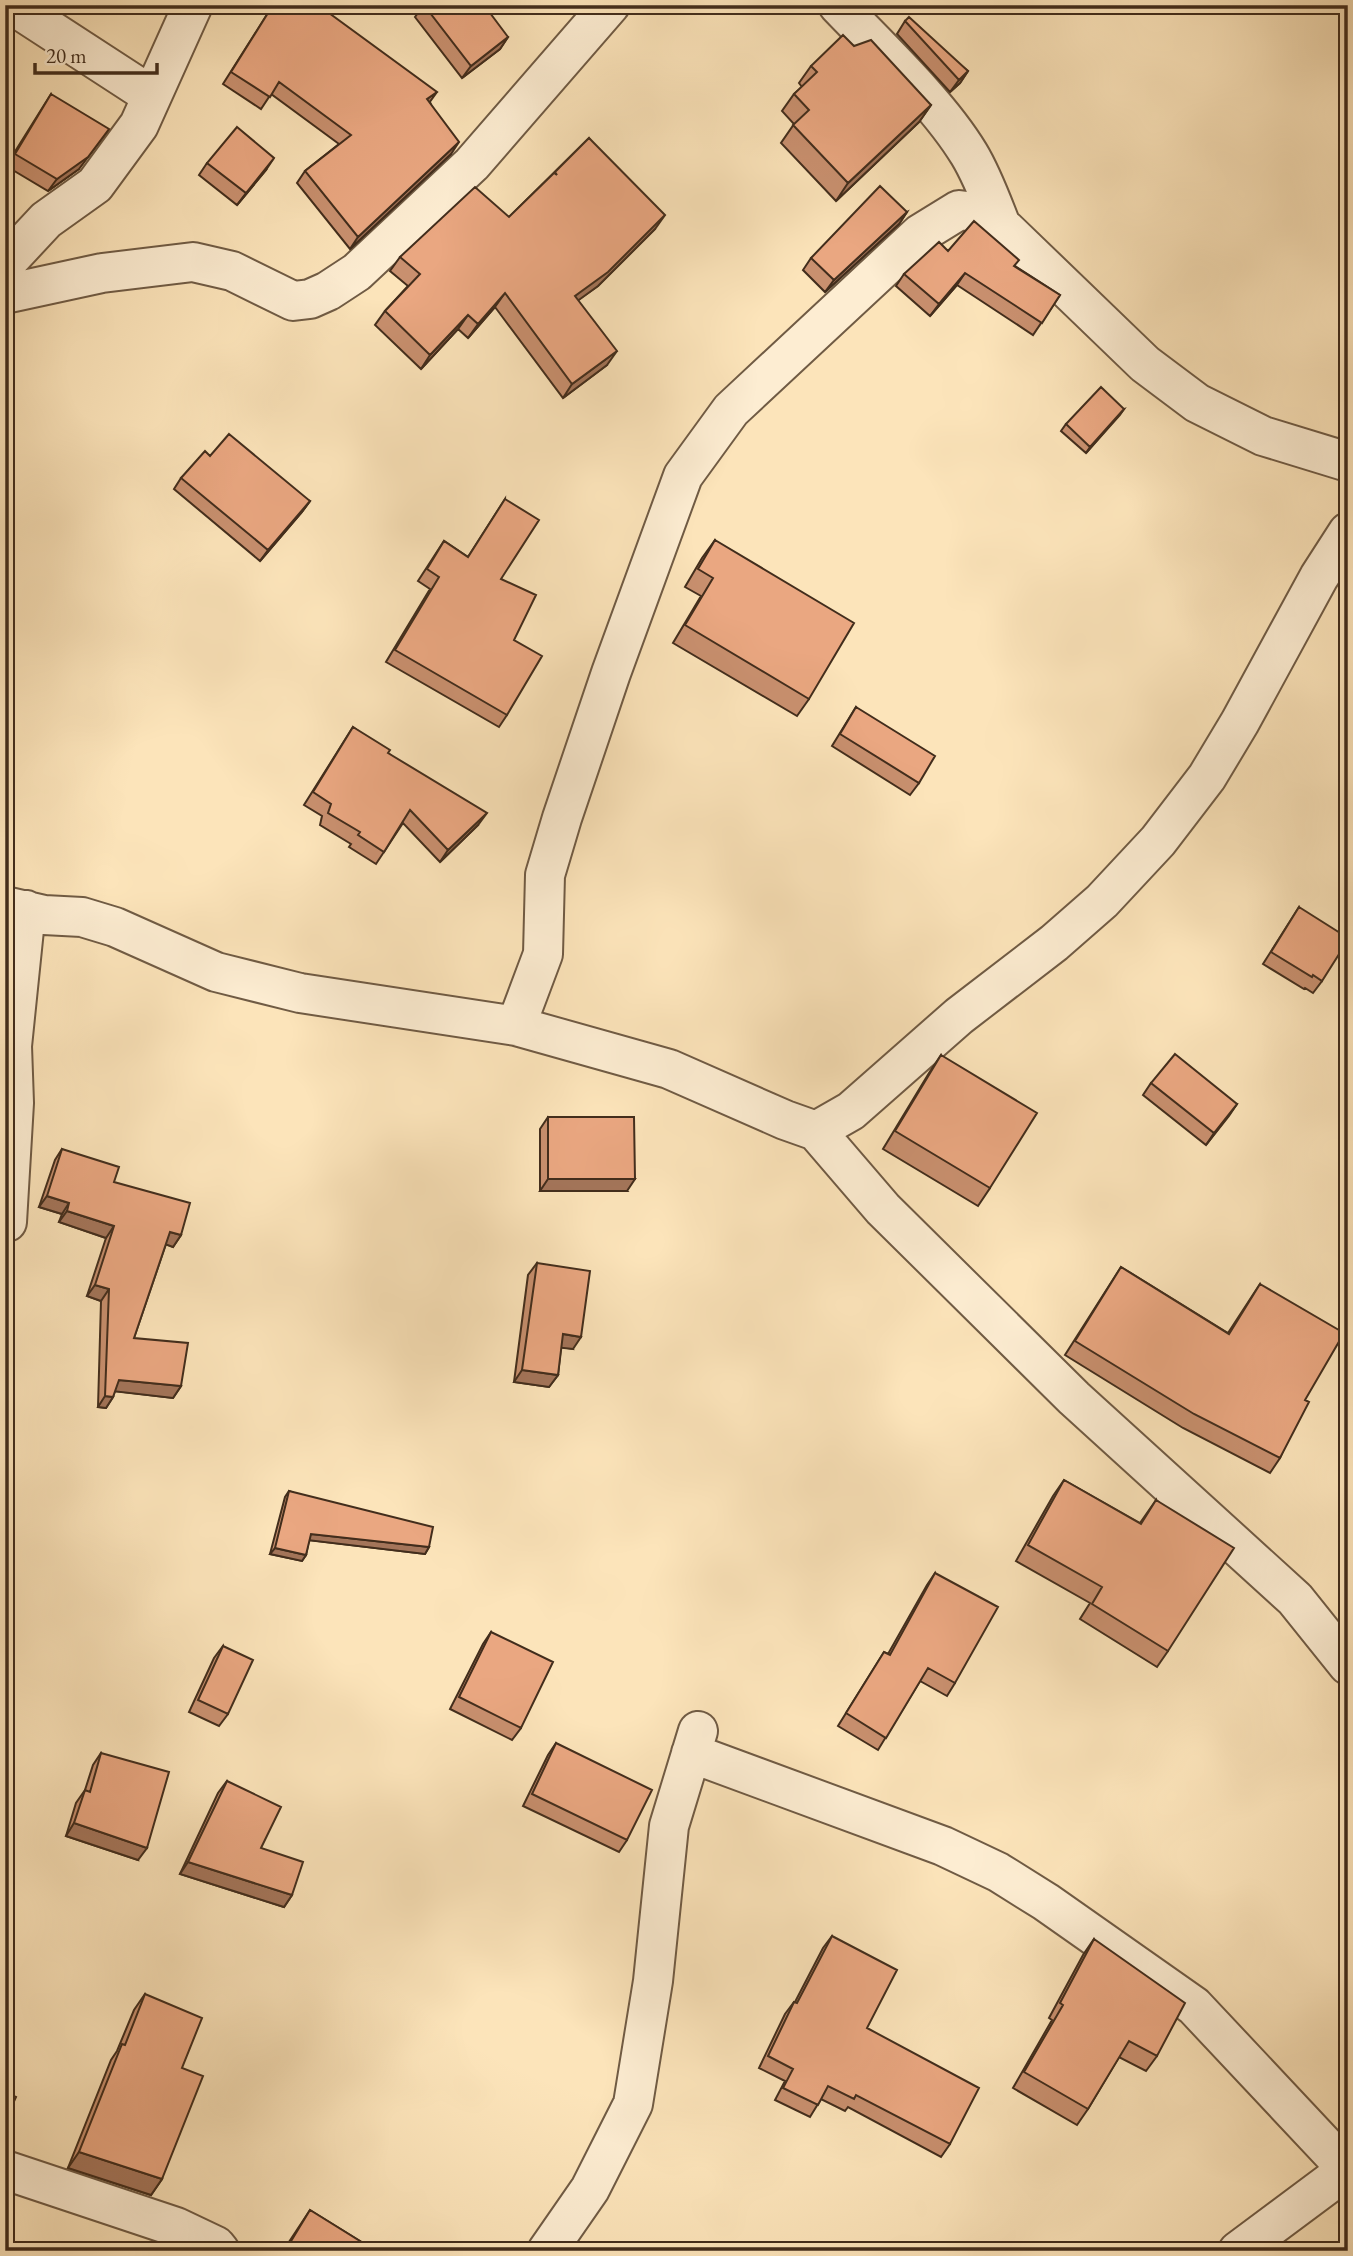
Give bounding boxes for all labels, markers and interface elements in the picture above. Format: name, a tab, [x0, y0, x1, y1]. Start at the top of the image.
scale bar	[35, 32, 158, 76]
text: 20 m	[46, 42, 87, 69]

